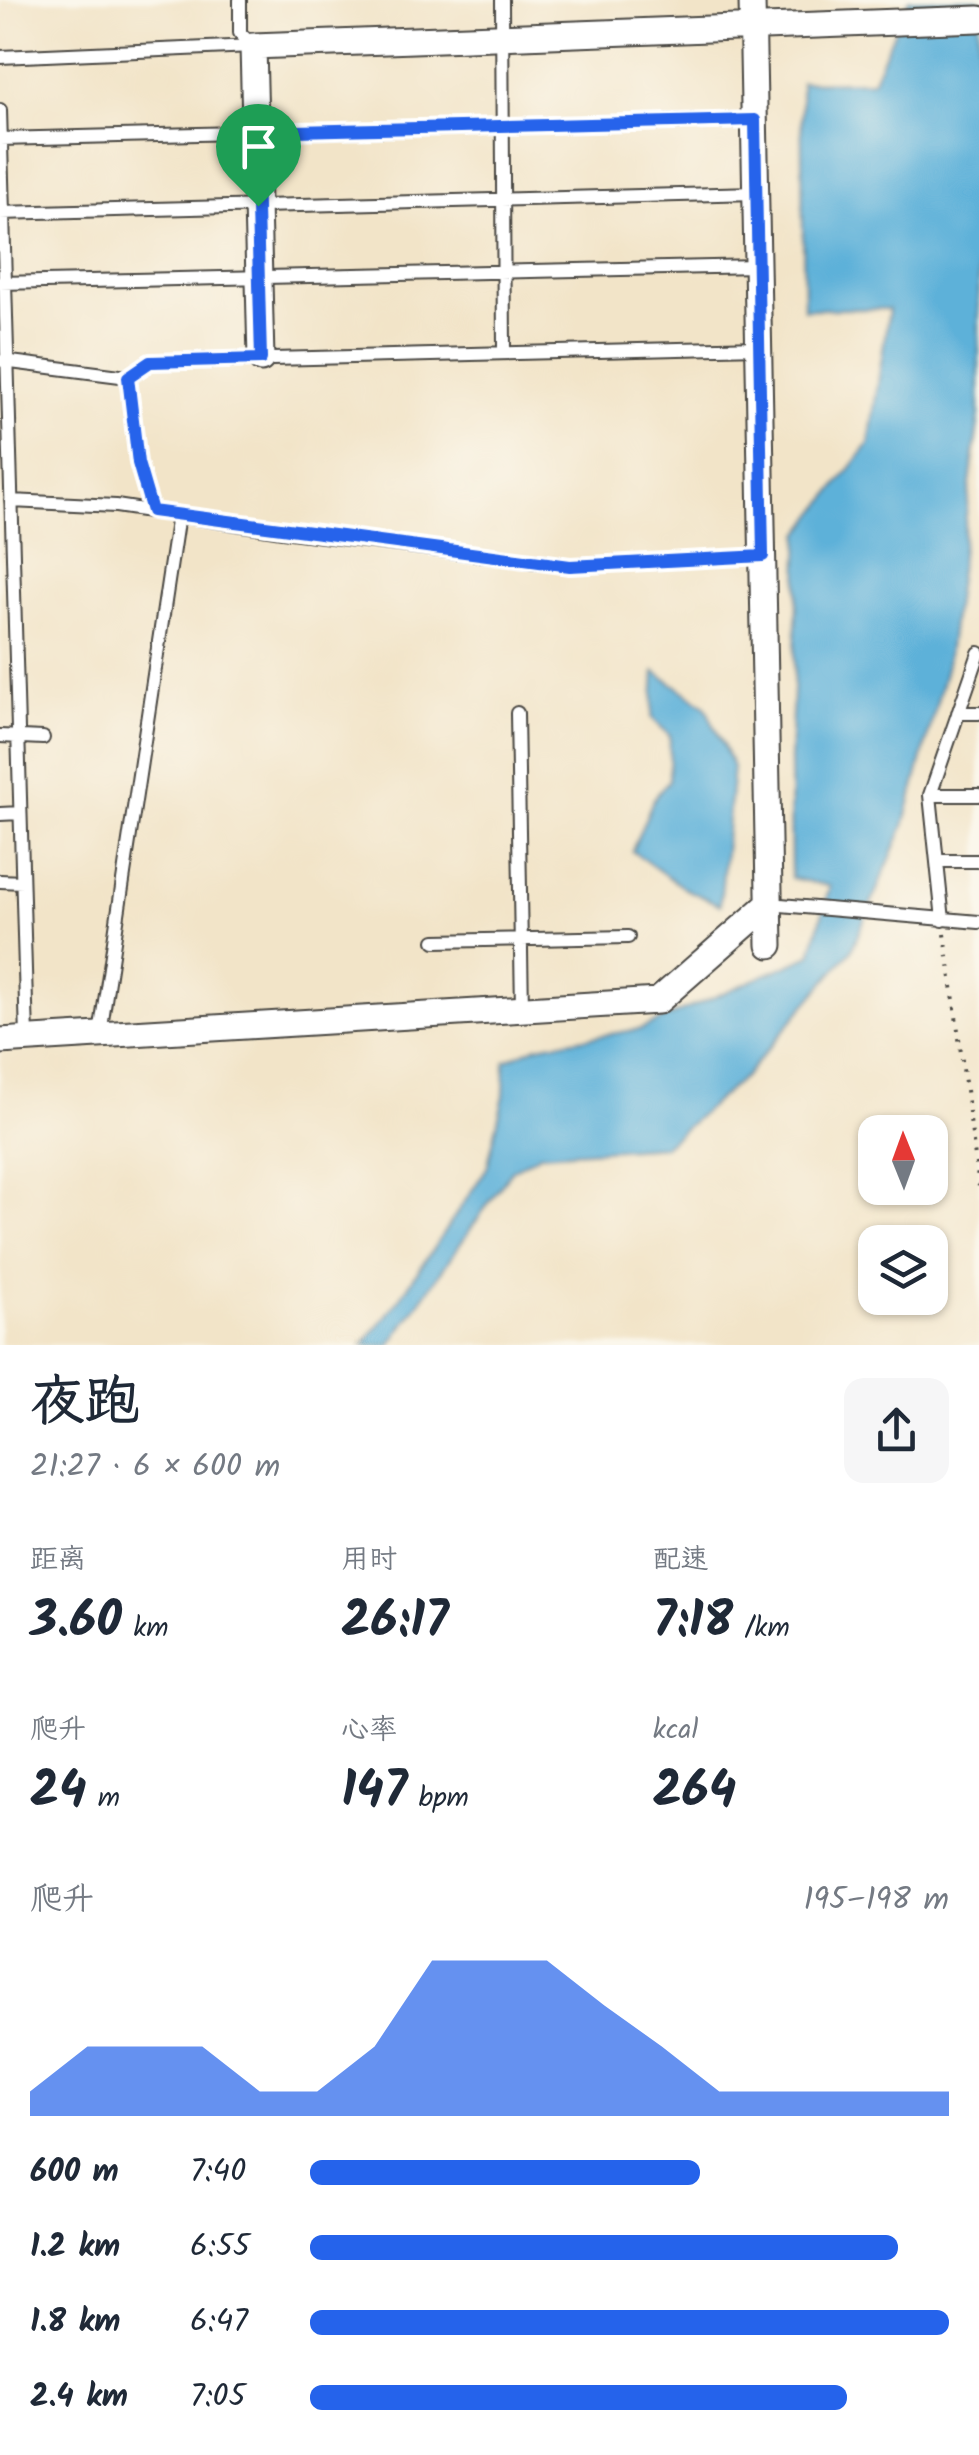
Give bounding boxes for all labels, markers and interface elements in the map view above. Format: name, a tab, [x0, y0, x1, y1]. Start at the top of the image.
pin	[216, 104, 301, 207]
icon: arrive	[231, 119, 286, 174]
north arrow	[858, 1115, 948, 1205]
map controls	[858, 1115, 948, 1315]
button: layers	[858, 1225, 948, 1315]
text: 夜跑	[30, 1361, 140, 1448]
button: share	[844, 1378, 949, 1483]
text: 21:27 · 6 × 600 m	[30, 1442, 280, 1493]
text: 距离	[30, 1538, 86, 1583]
text: 用时	[341, 1538, 397, 1583]
text: 配速	[653, 1538, 709, 1583]
text: 3.60	[30, 1583, 122, 1663]
text: 26:17	[341, 1583, 449, 1663]
text: 7:18	[653, 1583, 733, 1663]
text: km	[122, 1606, 169, 1651]
text: /km	[733, 1606, 790, 1651]
text: 爬升	[30, 1708, 86, 1753]
text: 心率	[341, 1708, 397, 1753]
text: kcal	[653, 1708, 698, 1753]
text: 24	[30, 1753, 86, 1833]
text: 147	[341, 1753, 407, 1833]
text: 264	[653, 1753, 736, 1833]
text: m	[86, 1776, 120, 1821]
text: bpm	[407, 1776, 469, 1821]
text: 爬升	[30, 1875, 94, 1926]
text: 195–198 m	[803, 1875, 949, 1926]
text: 600 m	[30, 2147, 119, 2198]
text: 7:40	[190, 2147, 246, 2198]
text: 1.2 km	[30, 2222, 120, 2273]
text: 6:55	[190, 2222, 250, 2273]
text: 1.8 km	[30, 2297, 120, 2348]
text: 6:47	[190, 2297, 248, 2348]
text: 2.4 km	[30, 2372, 128, 2423]
text: 7:05	[190, 2372, 246, 2423]

